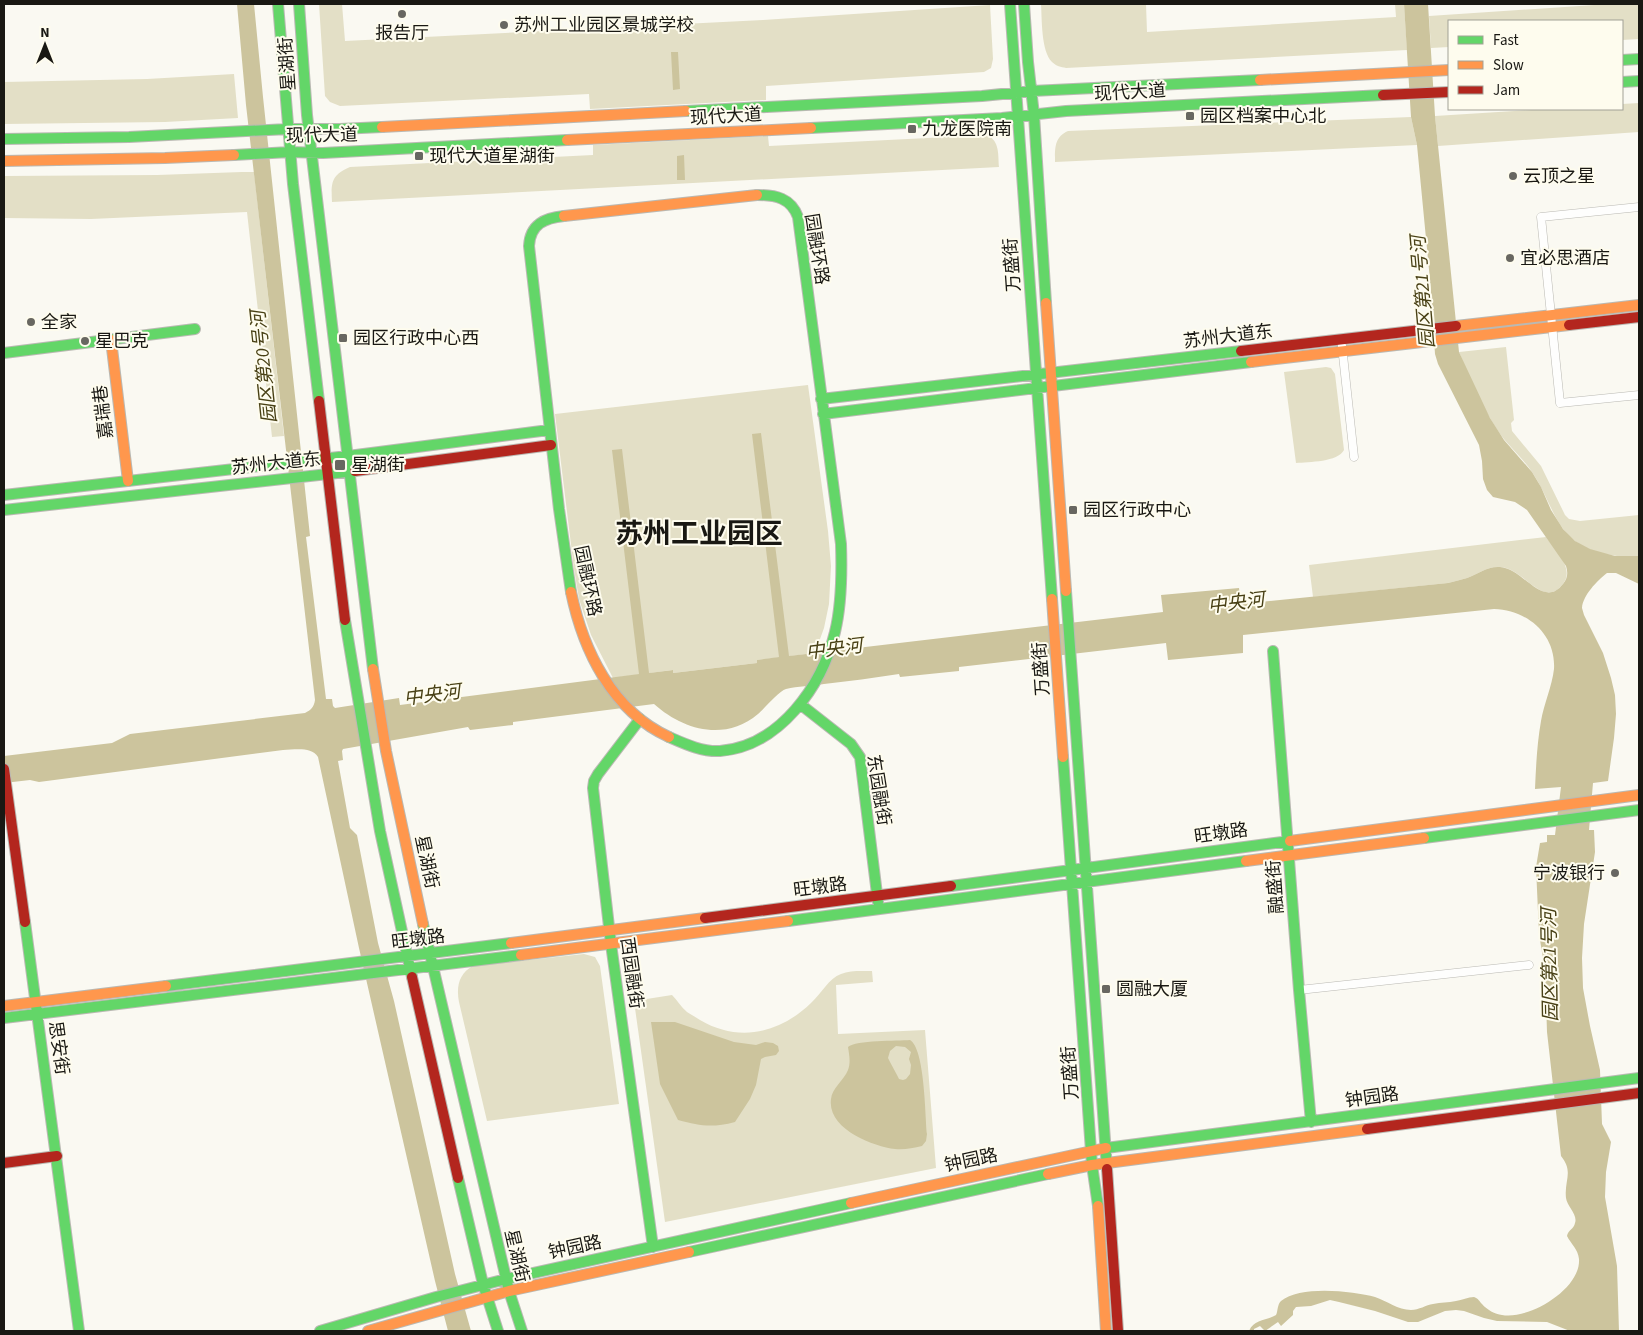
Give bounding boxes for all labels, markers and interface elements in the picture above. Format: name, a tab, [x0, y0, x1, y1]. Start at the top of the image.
marker: 报告厅	[396, 8, 408, 20]
place label: 苏州工业园区景城学校	[514, 13, 694, 38]
marker: 苏州工业园区景城学校	[498, 19, 510, 31]
north arrow	[20, 20, 70, 70]
legend	[1448, 20, 1623, 110]
place label: 报告厅	[375, 21, 429, 46]
text: N	[40, 23, 50, 43]
text: Fast	[1493, 30, 1519, 51]
street label: 星湖街	[273, 36, 302, 92]
text: Slow	[1493, 55, 1524, 76]
street label: 现代大道	[1093, 78, 1167, 107]
text: Jam	[1493, 80, 1520, 101]
street label: 现代大道	[689, 102, 763, 131]
place label: 园区档案中心北	[1200, 104, 1326, 129]
marker: 园区档案中心北	[1184, 110, 1196, 122]
place label: 九龙医院南	[922, 117, 1012, 142]
street label: 现代大道	[286, 122, 358, 149]
marker: 九龙医院南	[906, 123, 918, 135]
place label: 现代大道星湖街	[429, 144, 555, 169]
marker: 现代大道星湖街	[413, 150, 425, 162]
place label: 云顶之星	[1523, 164, 1595, 189]
marker: 云顶之星	[1507, 170, 1519, 182]
street label: 园融环路	[799, 212, 834, 287]
water label: 园区第21号河	[1405, 230, 1442, 349]
street label: 万盛街	[998, 237, 1027, 293]
place label: 宜必思酒店	[1520, 246, 1610, 271]
marker: 宜必思酒店	[1504, 252, 1516, 264]
water label: 园区第20号河	[245, 305, 284, 425]
place label: 全家	[41, 310, 77, 335]
marker: 全家	[25, 316, 37, 328]
street label: 苏州大道东	[1182, 319, 1274, 354]
place label: 园区行政中心西	[353, 326, 479, 351]
place label: 星巴克	[95, 329, 149, 354]
marker: 园区行政中心西	[337, 332, 349, 344]
marker: 星巴克	[79, 335, 91, 347]
street label: 嘉瑞巷	[88, 384, 119, 440]
street label: 苏州大道东	[230, 446, 322, 481]
place label: 星湖街	[351, 453, 405, 478]
marker: 星湖街	[333, 458, 347, 472]
place label: 园区行政中心	[1083, 498, 1191, 523]
marker: 园区行政中心	[1067, 504, 1079, 516]
district label: 苏州工业园区	[615, 514, 783, 554]
street label: 园融环路	[568, 543, 607, 619]
water label: 中央河	[1206, 586, 1270, 620]
water label: 中央河	[804, 632, 868, 666]
street label: 万盛街	[1027, 641, 1056, 697]
water label: 中央河	[402, 678, 466, 712]
street label: 东园融街	[861, 753, 896, 828]
street label: 旺墩路	[1193, 817, 1250, 850]
street label: 星湖街	[409, 833, 444, 891]
street label: 融盛街	[1261, 859, 1290, 915]
place label: 宁波银行	[1533, 861, 1605, 886]
marker: 宁波银行	[1609, 867, 1621, 879]
street label: 旺墩路	[792, 872, 848, 903]
water label: 园区第21号河	[1536, 904, 1565, 1022]
street label: 旺墩路	[390, 924, 446, 955]
street label: 西园融街	[614, 936, 649, 1010]
place label: 圆融大厦	[1116, 977, 1188, 1002]
marker: 圆融大厦	[1100, 983, 1112, 995]
street label: 思安街	[42, 1020, 75, 1077]
street label: 万盛街	[1056, 1045, 1085, 1101]
street label: 钟园路	[1344, 1081, 1401, 1114]
street label: 钟园路	[942, 1143, 1000, 1178]
street label: 星湖街	[498, 1227, 535, 1285]
street label: 钟园路	[546, 1230, 604, 1265]

